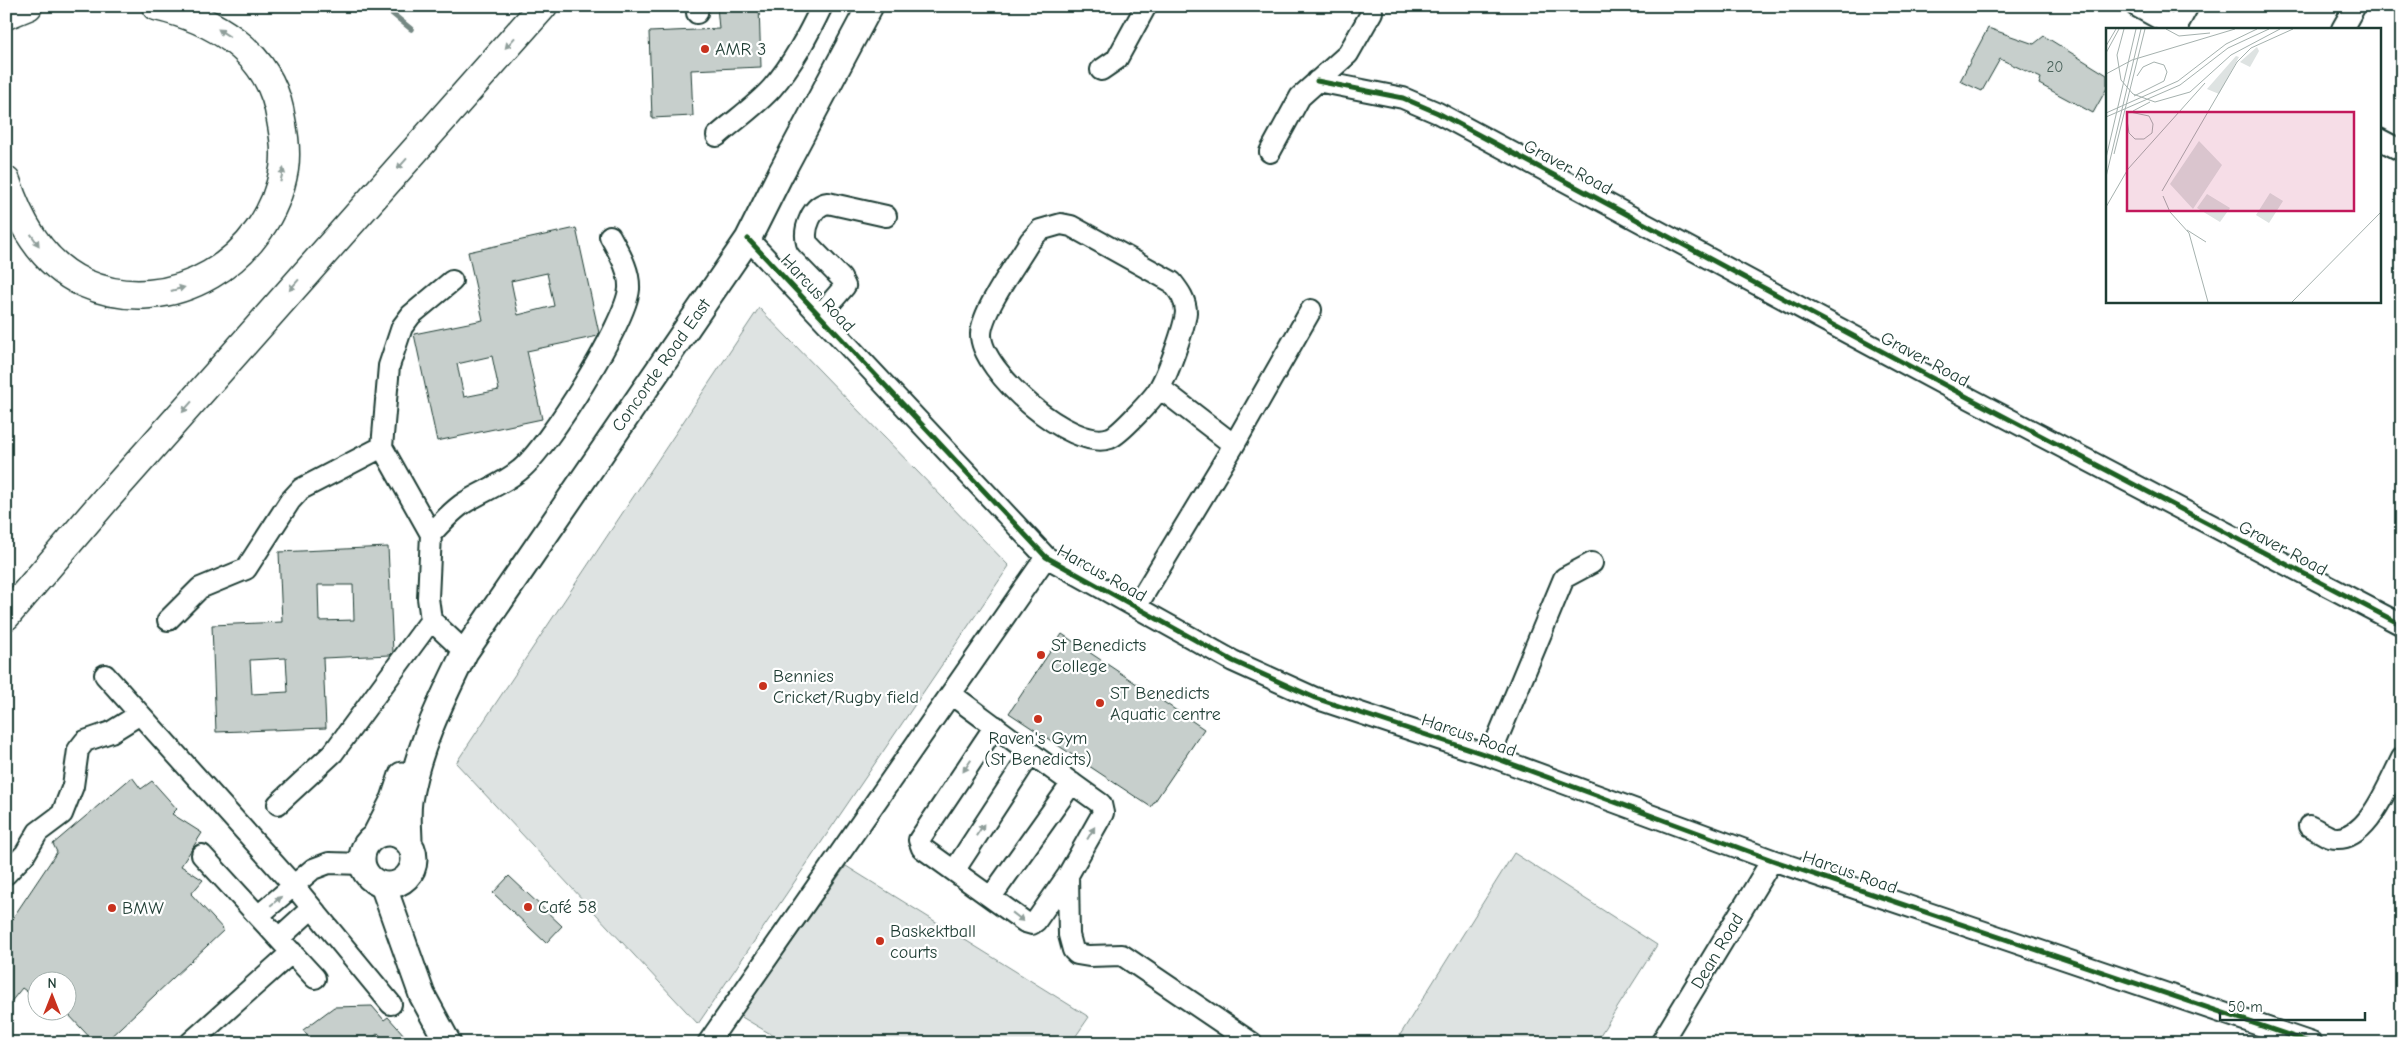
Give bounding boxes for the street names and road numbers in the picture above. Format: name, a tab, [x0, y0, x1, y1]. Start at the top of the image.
street label: Graver Road	[1520, 135, 1616, 200]
street label: Harcus Road	[776, 250, 859, 337]
street label: Concorde Road East	[608, 294, 716, 436]
street label: Graver Road	[1877, 327, 1973, 392]
street label: Graver Road	[2235, 516, 2331, 581]
street label: Harcus Road	[1053, 540, 1150, 607]
street label: Harcus Road	[1419, 709, 1519, 762]
street label: Harcus Road	[1800, 846, 1900, 899]
street label: Dean Road	[1687, 910, 1748, 993]

